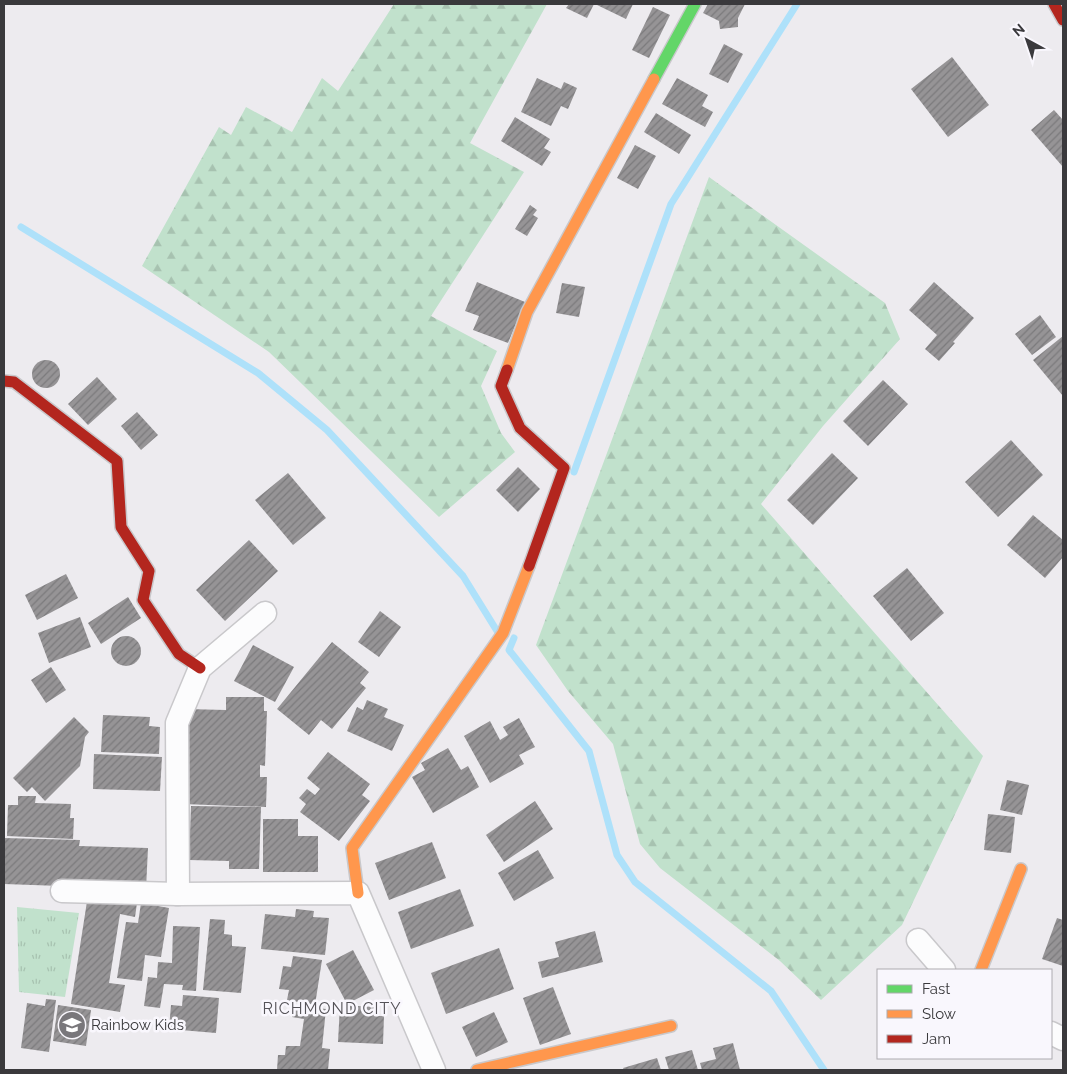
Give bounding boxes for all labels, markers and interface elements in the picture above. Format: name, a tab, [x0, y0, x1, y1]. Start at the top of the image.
north arrow	[1002, 15, 1052, 65]
text: N	[1009, 20, 1028, 40]
legend	[877, 969, 1052, 1059]
text: Fast	[922, 980, 950, 998]
district label: RICHMOND CITY	[262, 999, 402, 1018]
text: Slow	[922, 1005, 956, 1023]
school or university icon: Rainbow Kids	[57, 1010, 87, 1040]
place label: Rainbow Kids	[91, 1016, 184, 1034]
text: Jam	[922, 1030, 951, 1048]

